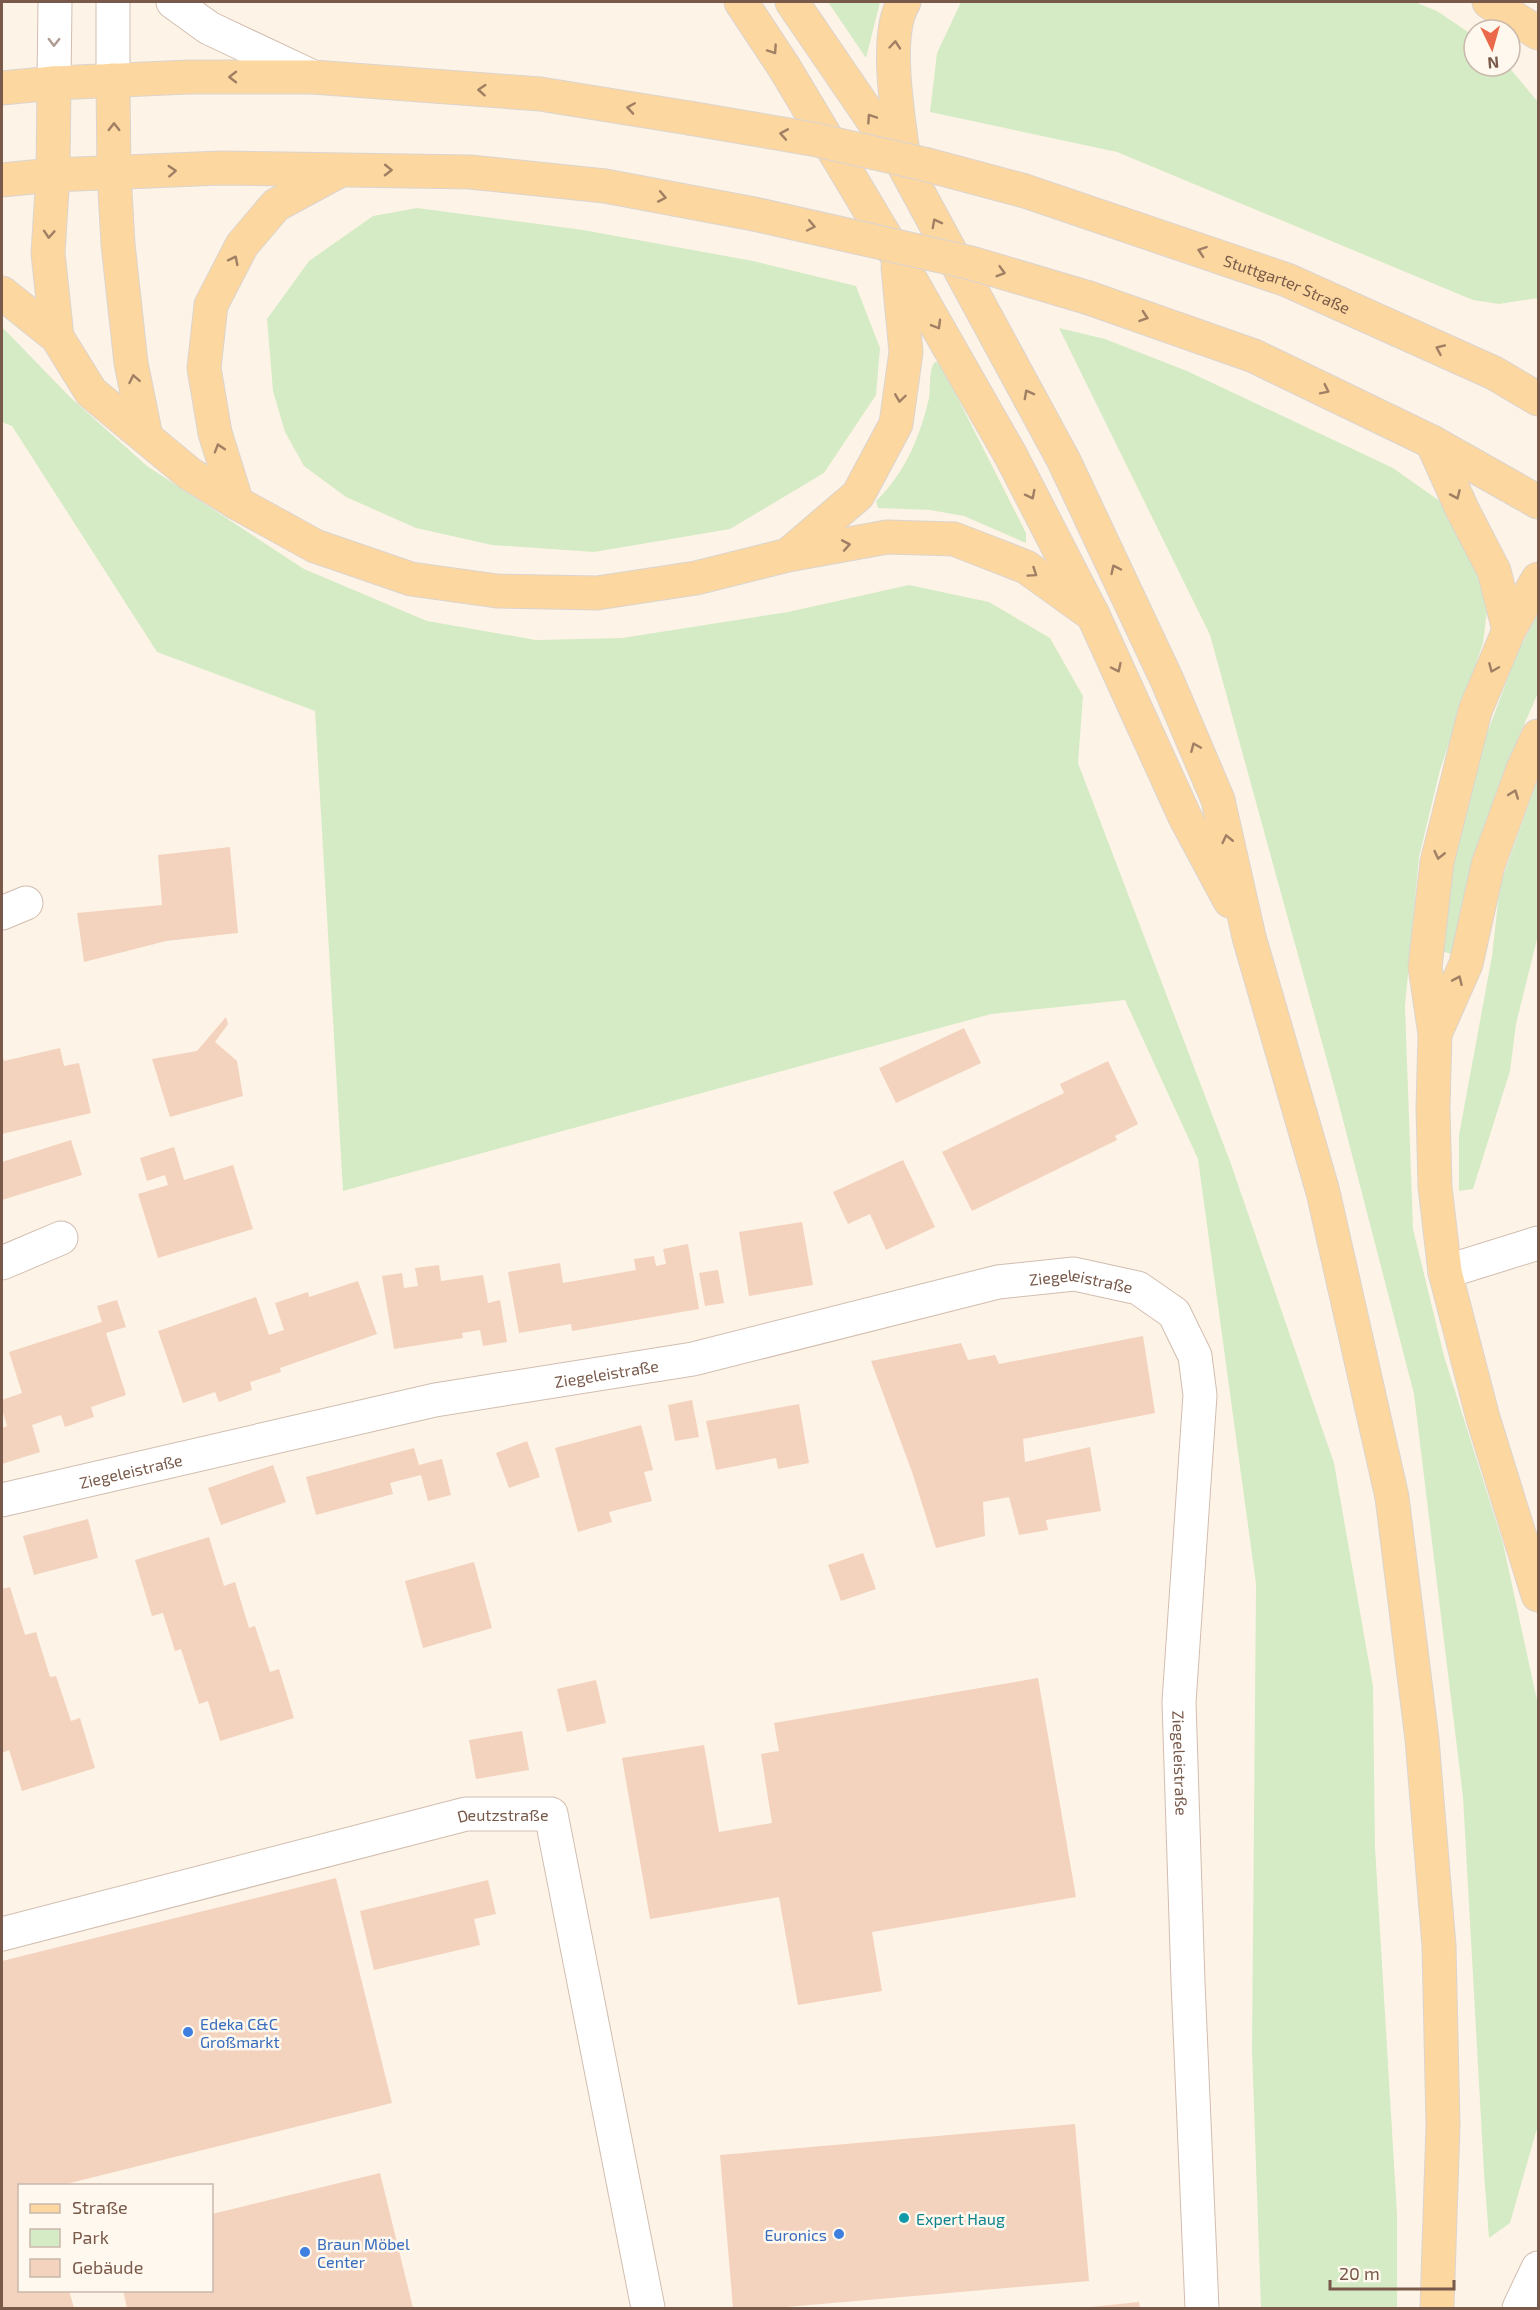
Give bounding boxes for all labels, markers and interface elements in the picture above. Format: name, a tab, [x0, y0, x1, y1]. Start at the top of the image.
north arrow	[1462, 18, 1522, 78]
one-way arrow	[48, 38, 61, 47]
one-way arrow	[888, 41, 901, 50]
one-way arrow	[766, 43, 777, 54]
text: N	[1487, 53, 1500, 73]
one-way arrow	[229, 71, 238, 83]
one-way arrow	[477, 83, 486, 96]
one-way arrow	[626, 103, 636, 115]
one-way arrow	[867, 113, 878, 124]
one-way arrow	[108, 122, 120, 131]
one-way arrow	[779, 129, 788, 141]
one-way arrow	[168, 164, 177, 177]
one-way arrow	[384, 164, 393, 177]
one-way arrow	[657, 190, 667, 203]
one-way arrow	[806, 219, 816, 232]
one-way arrow	[932, 219, 943, 229]
one-way arrow	[43, 229, 56, 238]
one-way arrow	[1197, 246, 1208, 259]
street label: Stuttgarter Straße	[1222, 250, 1353, 317]
one-way arrow	[227, 256, 238, 266]
one-way arrow	[995, 265, 1006, 277]
one-way arrow	[1138, 310, 1149, 323]
one-way arrow	[929, 319, 941, 329]
one-way arrow	[1436, 345, 1447, 357]
one-way arrow	[128, 375, 141, 385]
one-way arrow	[1318, 383, 1329, 395]
one-way arrow	[1024, 390, 1035, 401]
one-way arrow	[894, 393, 906, 402]
one-way arrow	[214, 443, 227, 454]
one-way arrow	[1024, 489, 1036, 500]
one-way arrow	[1449, 489, 1461, 500]
one-way arrow	[841, 539, 850, 551]
one-way arrow	[1111, 564, 1123, 575]
one-way arrow	[1026, 565, 1037, 576]
one-way arrow	[1109, 662, 1121, 673]
one-way arrow	[1488, 662, 1500, 673]
one-way arrow	[1191, 742, 1203, 753]
one-way arrow	[1506, 789, 1519, 799]
one-way arrow	[1221, 834, 1234, 844]
one-way arrow	[1433, 850, 1446, 860]
one-way arrow	[1451, 975, 1463, 986]
street label: Ziegeleistraße	[1028, 1264, 1135, 1296]
street label: Ziegeleistraße	[553, 1355, 660, 1390]
street label: Ziegeleistraße	[77, 1449, 184, 1491]
street label: Ziegeleistraße	[1170, 1710, 1192, 1816]
street label: Deutzstraße	[455, 1804, 548, 1825]
place label: Edeka C&C Großmarkt	[200, 2014, 280, 2051]
marker: Edeka C&C Großmarkt	[181, 2025, 195, 2039]
legend	[18, 2184, 213, 2292]
text: Straße	[72, 2196, 128, 2218]
place label: Expert Haug	[916, 2209, 1005, 2228]
marker: Expert Haug	[897, 2211, 911, 2225]
place label: Euronics	[764, 2225, 827, 2244]
text: Park	[72, 2226, 109, 2248]
marker: Euronics	[832, 2227, 846, 2241]
place label: Braun Möbel Center	[317, 2234, 410, 2271]
marker: Braun Möbel Center	[298, 2245, 312, 2259]
scale bar	[1330, 2253, 1454, 2291]
text: Gebäude	[72, 2256, 143, 2278]
text: 20 m	[1339, 2262, 1380, 2284]

